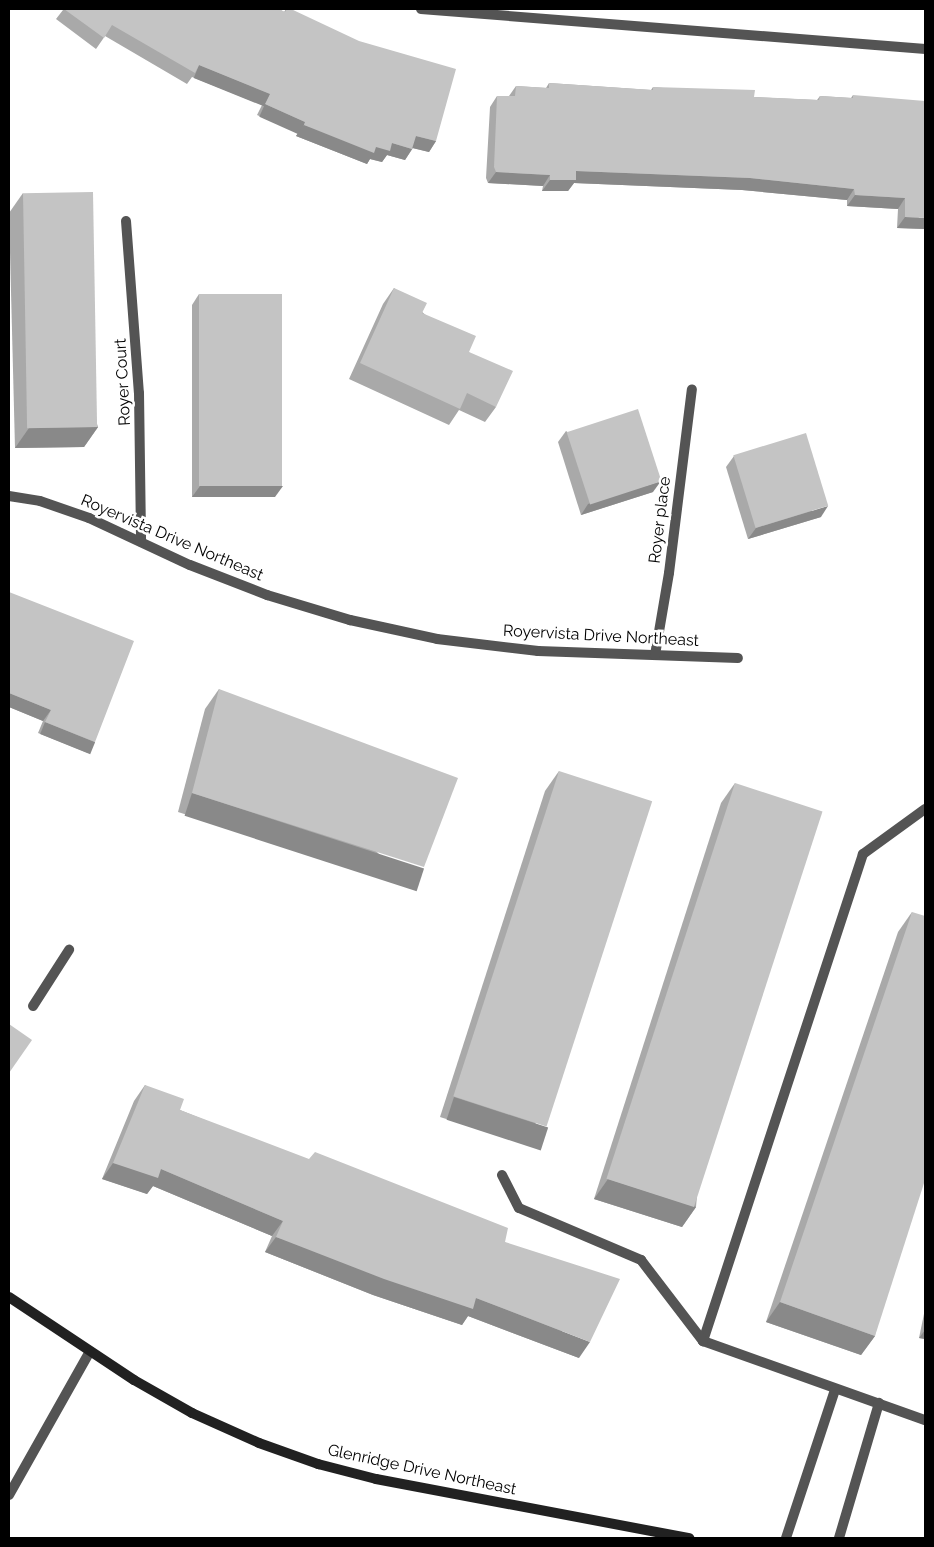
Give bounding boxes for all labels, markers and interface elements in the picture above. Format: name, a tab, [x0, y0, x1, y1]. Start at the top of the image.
street label: Royer Court	[111, 338, 135, 426]
street label: Royer place	[645, 475, 675, 565]
street label: Royervista Drive Northeast	[78, 491, 266, 585]
street label: Royervista Drive Northeast	[503, 621, 699, 651]
street label: Glenridge Drive Northeast	[326, 1441, 518, 1499]

